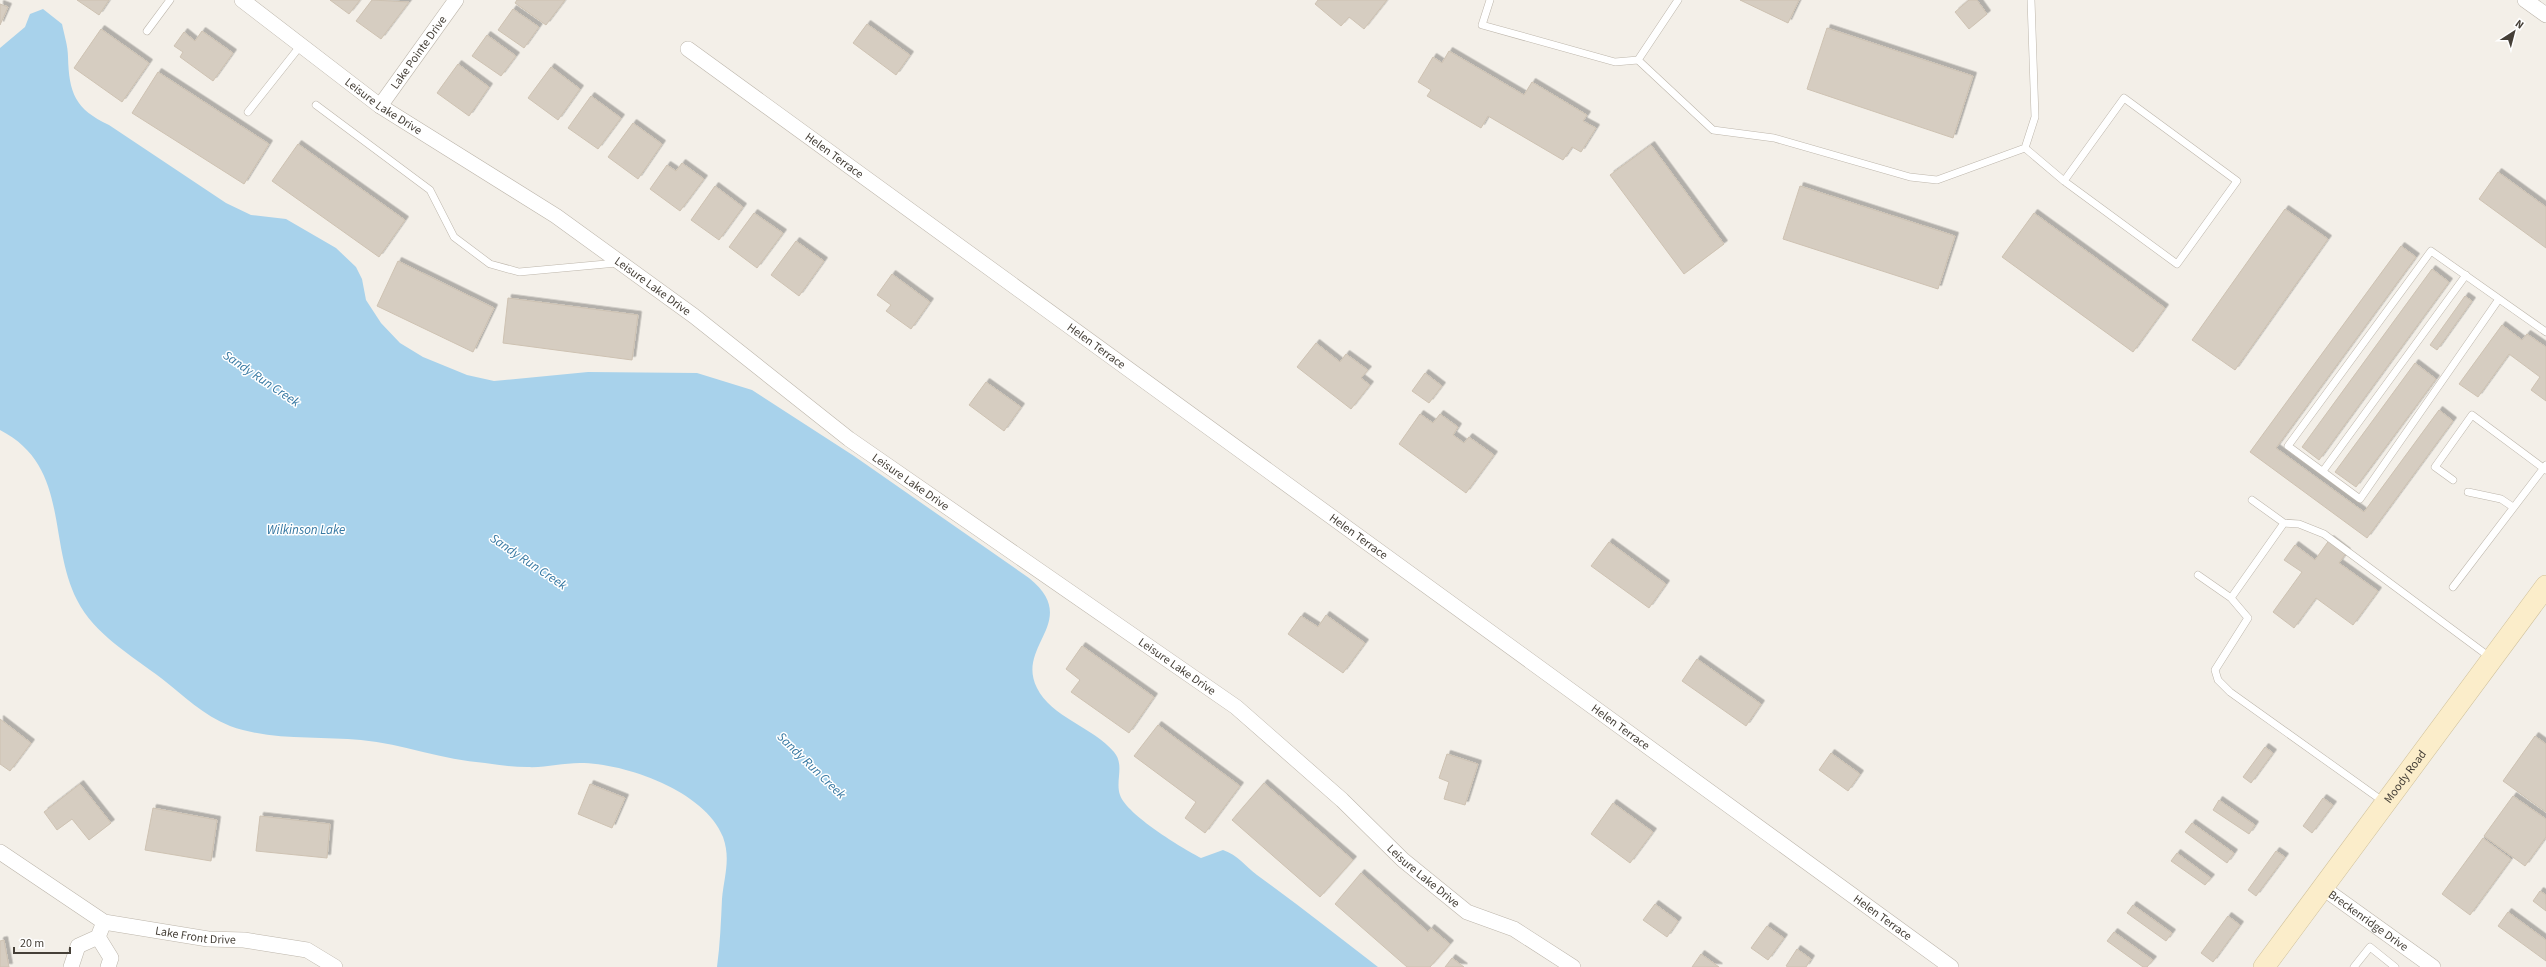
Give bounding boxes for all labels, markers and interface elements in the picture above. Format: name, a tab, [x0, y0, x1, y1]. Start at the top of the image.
street label: Lake Pointe Drive	[387, 12, 451, 93]
north arrow	[2494, 12, 2534, 52]
text: N	[2512, 16, 2527, 33]
street label: Leisure Lake Drive	[341, 74, 425, 139]
street label: Helen Terrace	[801, 129, 867, 183]
street label: Leisure Lake Drive	[611, 253, 694, 320]
street label: Helen Terrace	[1063, 319, 1129, 373]
water label: Sandy Run Creek	[219, 346, 304, 412]
street label: Leisure Lake Drive	[868, 449, 953, 515]
street label: Helen Terrace	[1326, 510, 1391, 564]
water label: Wilkinson Lake	[267, 521, 345, 539]
water label: Sandy Run Creek	[486, 529, 571, 595]
street label: Leisure Lake Drive	[1135, 634, 1219, 699]
street label: Helen Terrace	[1588, 700, 1653, 754]
water label: Sandy Run Creek	[773, 728, 850, 804]
street label: Moody Road	[2380, 747, 2431, 807]
street label: Leisure Lake Drive	[1383, 841, 1463, 912]
street label: Breckenridge Drive	[2325, 886, 2412, 956]
street label: Helen Terrace	[1850, 891, 1915, 945]
street label: Lake Front Drive	[154, 922, 236, 949]
scale bar	[14, 929, 70, 955]
text: 20 m	[20, 935, 44, 952]

